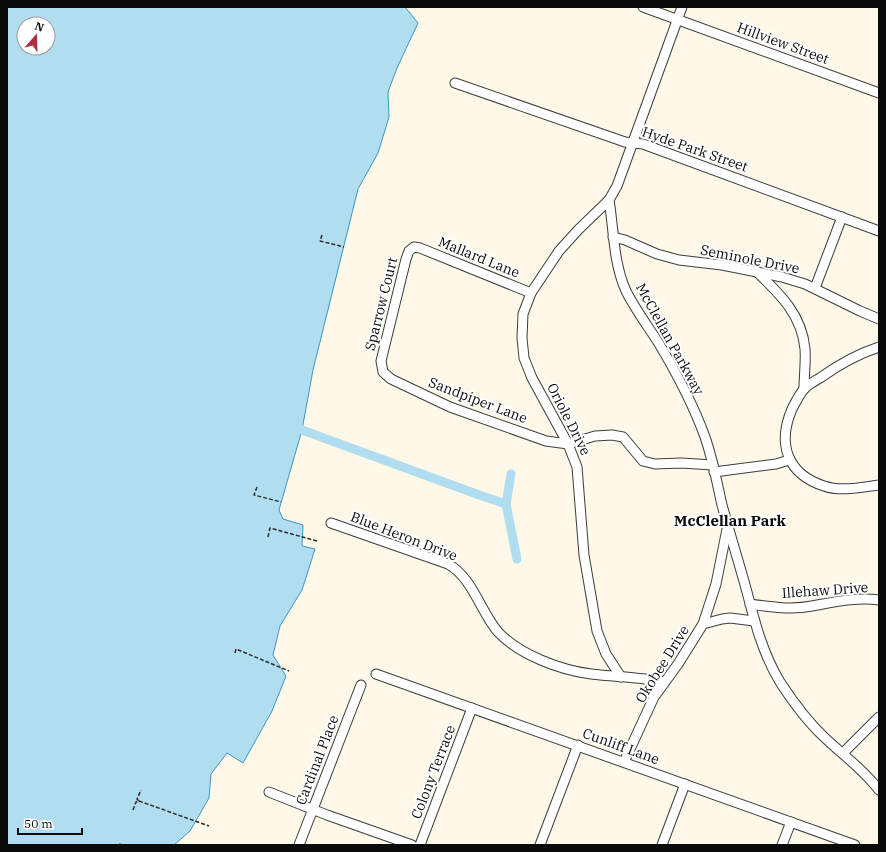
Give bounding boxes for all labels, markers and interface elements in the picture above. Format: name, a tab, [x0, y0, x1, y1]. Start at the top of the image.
north arrow	[16, 16, 56, 56]
street label: Hillview Street	[735, 18, 832, 68]
text: N	[33, 19, 46, 35]
street label: Hyde Park Street	[640, 122, 750, 176]
street label: Mallard Lane	[436, 232, 522, 282]
street label: Seminole Drive	[699, 241, 801, 277]
street label: Sparrow Court	[361, 255, 401, 353]
street label: McClellan Parkway	[632, 280, 708, 398]
street label: Sandpiper Lane	[426, 373, 530, 427]
street label: Oriole Drive	[543, 380, 595, 458]
street label: Blue Heron Drive	[348, 507, 460, 565]
district label: McClellan Park	[674, 511, 787, 530]
street label: Illehaw Drive	[781, 578, 869, 602]
street label: Okobee Drive	[631, 622, 693, 706]
street label: Cardinal Place	[292, 712, 342, 808]
street label: Colony Terrace	[407, 723, 459, 821]
street label: Cunliff Lane	[580, 724, 662, 768]
scale bar	[18, 810, 82, 836]
text: 50 m	[24, 816, 53, 831]

